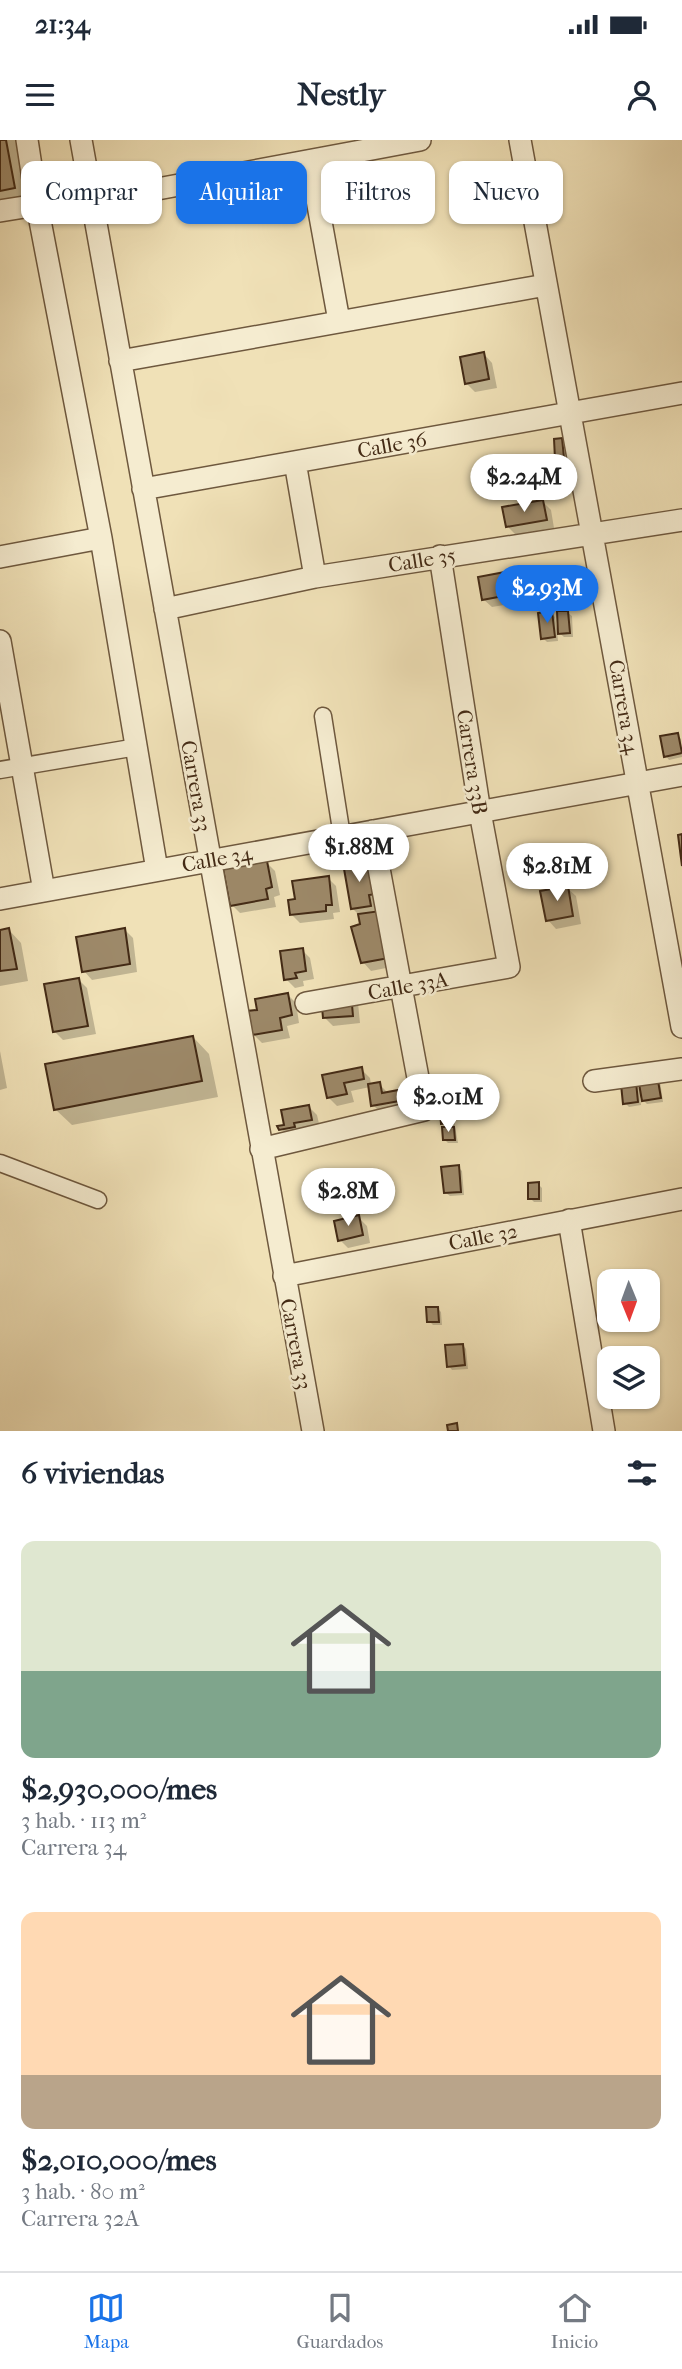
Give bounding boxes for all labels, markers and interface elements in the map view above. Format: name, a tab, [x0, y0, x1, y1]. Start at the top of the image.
text: 21:34	[35, 9, 90, 40]
icon: menu	[21, 76, 59, 114]
text: Nestly	[297, 76, 385, 113]
icon: person	[623, 76, 661, 114]
chip: Comprar	[21, 161, 162, 224]
chip: Alquilar	[176, 161, 307, 224]
chip: Filtros	[321, 161, 435, 224]
chip: Nuevo	[449, 161, 563, 224]
street label: Calle 36	[355, 427, 429, 463]
pin: $2.24M	[467, 454, 581, 514]
text: $2.24M	[486, 463, 562, 490]
street label: Calle 35	[387, 543, 457, 577]
pin: $2.93M	[490, 566, 604, 625]
text: $2.93M	[511, 574, 583, 601]
street label: Carrera 34	[604, 658, 644, 757]
street label: Carrera 33B	[452, 708, 492, 816]
street label: Carrera 33	[176, 738, 216, 834]
pin: $1.88M	[302, 824, 416, 884]
text: $1.88M	[324, 833, 394, 860]
street label: Calle 34	[180, 841, 255, 877]
pin: $2.81M	[500, 844, 614, 903]
text: $2.81M	[522, 852, 592, 879]
street label: Calle 33A	[366, 967, 450, 1005]
pin: $2.01M	[391, 1074, 505, 1134]
text: $2.01M	[413, 1083, 483, 1110]
pin: $2.8M	[299, 1168, 397, 1228]
text: $2.8M	[317, 1177, 379, 1204]
street label: Calle 32	[447, 1219, 520, 1255]
north arrow	[597, 1269, 660, 1332]
map controls	[597, 1269, 660, 1409]
street label: Carrera 33	[275, 1296, 317, 1392]
button: layers	[597, 1346, 660, 1409]
icon: filters	[623, 1454, 661, 1492]
text: 6 viviendas	[21, 1456, 164, 1491]
icon: home	[278, 1586, 404, 1712]
text: $2,930,000/mes	[21, 1772, 217, 1807]
text: 3 hab. · 113 m²	[21, 1807, 146, 1834]
text: Carrera 34	[21, 1834, 126, 1861]
icon: home	[278, 1957, 404, 2083]
text: $2,010,000/mes	[21, 2143, 217, 2178]
text: 3 hab. · 80 m²	[21, 2178, 145, 2205]
text: Carrera 32A	[21, 2205, 139, 2232]
tab: Mapa	[84, 2289, 129, 2353]
tab: Guardados	[296, 2289, 383, 2353]
tab: Inicio	[551, 2289, 598, 2353]

